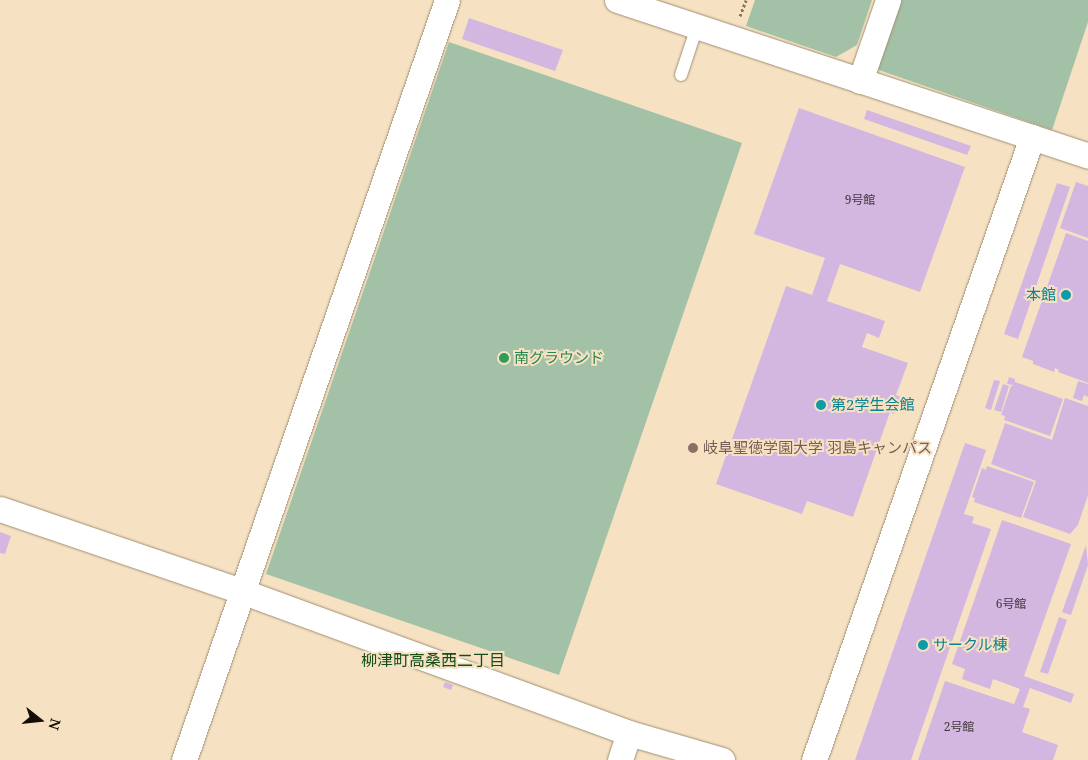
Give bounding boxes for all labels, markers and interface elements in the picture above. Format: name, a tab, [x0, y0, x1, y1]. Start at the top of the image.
house number: 9号館	[845, 193, 875, 207]
place label: 本館	[1026, 286, 1056, 304]
marker: 本館	[1060, 289, 1072, 301]
place label: 南グラウンド	[514, 349, 604, 367]
marker: 南グラウンド	[498, 352, 510, 364]
place label: 第2学生会館	[831, 396, 914, 414]
marker: 第2学生会館	[815, 399, 827, 411]
place label: 岐阜聖徳学園大学 羽島キャンパス	[703, 439, 932, 457]
marker: 岐阜聖徳学園大学 羽島キャンパス	[687, 442, 699, 454]
house number: 6号館	[996, 597, 1026, 611]
place label: サークル棟	[933, 636, 1008, 654]
marker: サークル棟	[917, 639, 929, 651]
district label: 柳津町高桑西二丁目	[361, 650, 505, 670]
north arrow	[15, 695, 65, 745]
text: N	[44, 716, 66, 732]
house number: 2号館	[944, 720, 974, 734]

